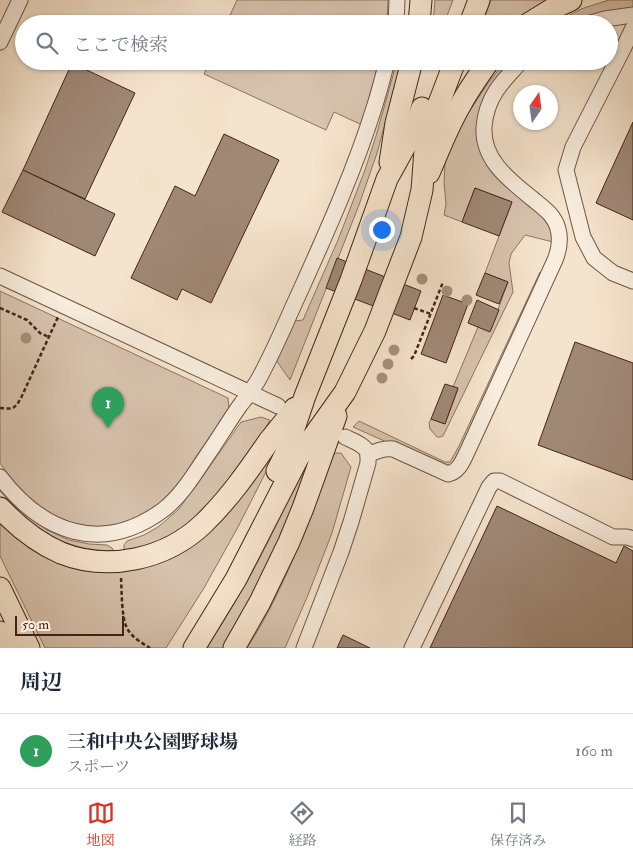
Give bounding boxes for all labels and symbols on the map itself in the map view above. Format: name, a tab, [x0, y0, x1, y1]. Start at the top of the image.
north arrow	[513, 85, 558, 130]
your location	[369, 217, 395, 243]
pin: 1	[92, 387, 124, 428]
scale bar	[15, 613, 124, 636]

